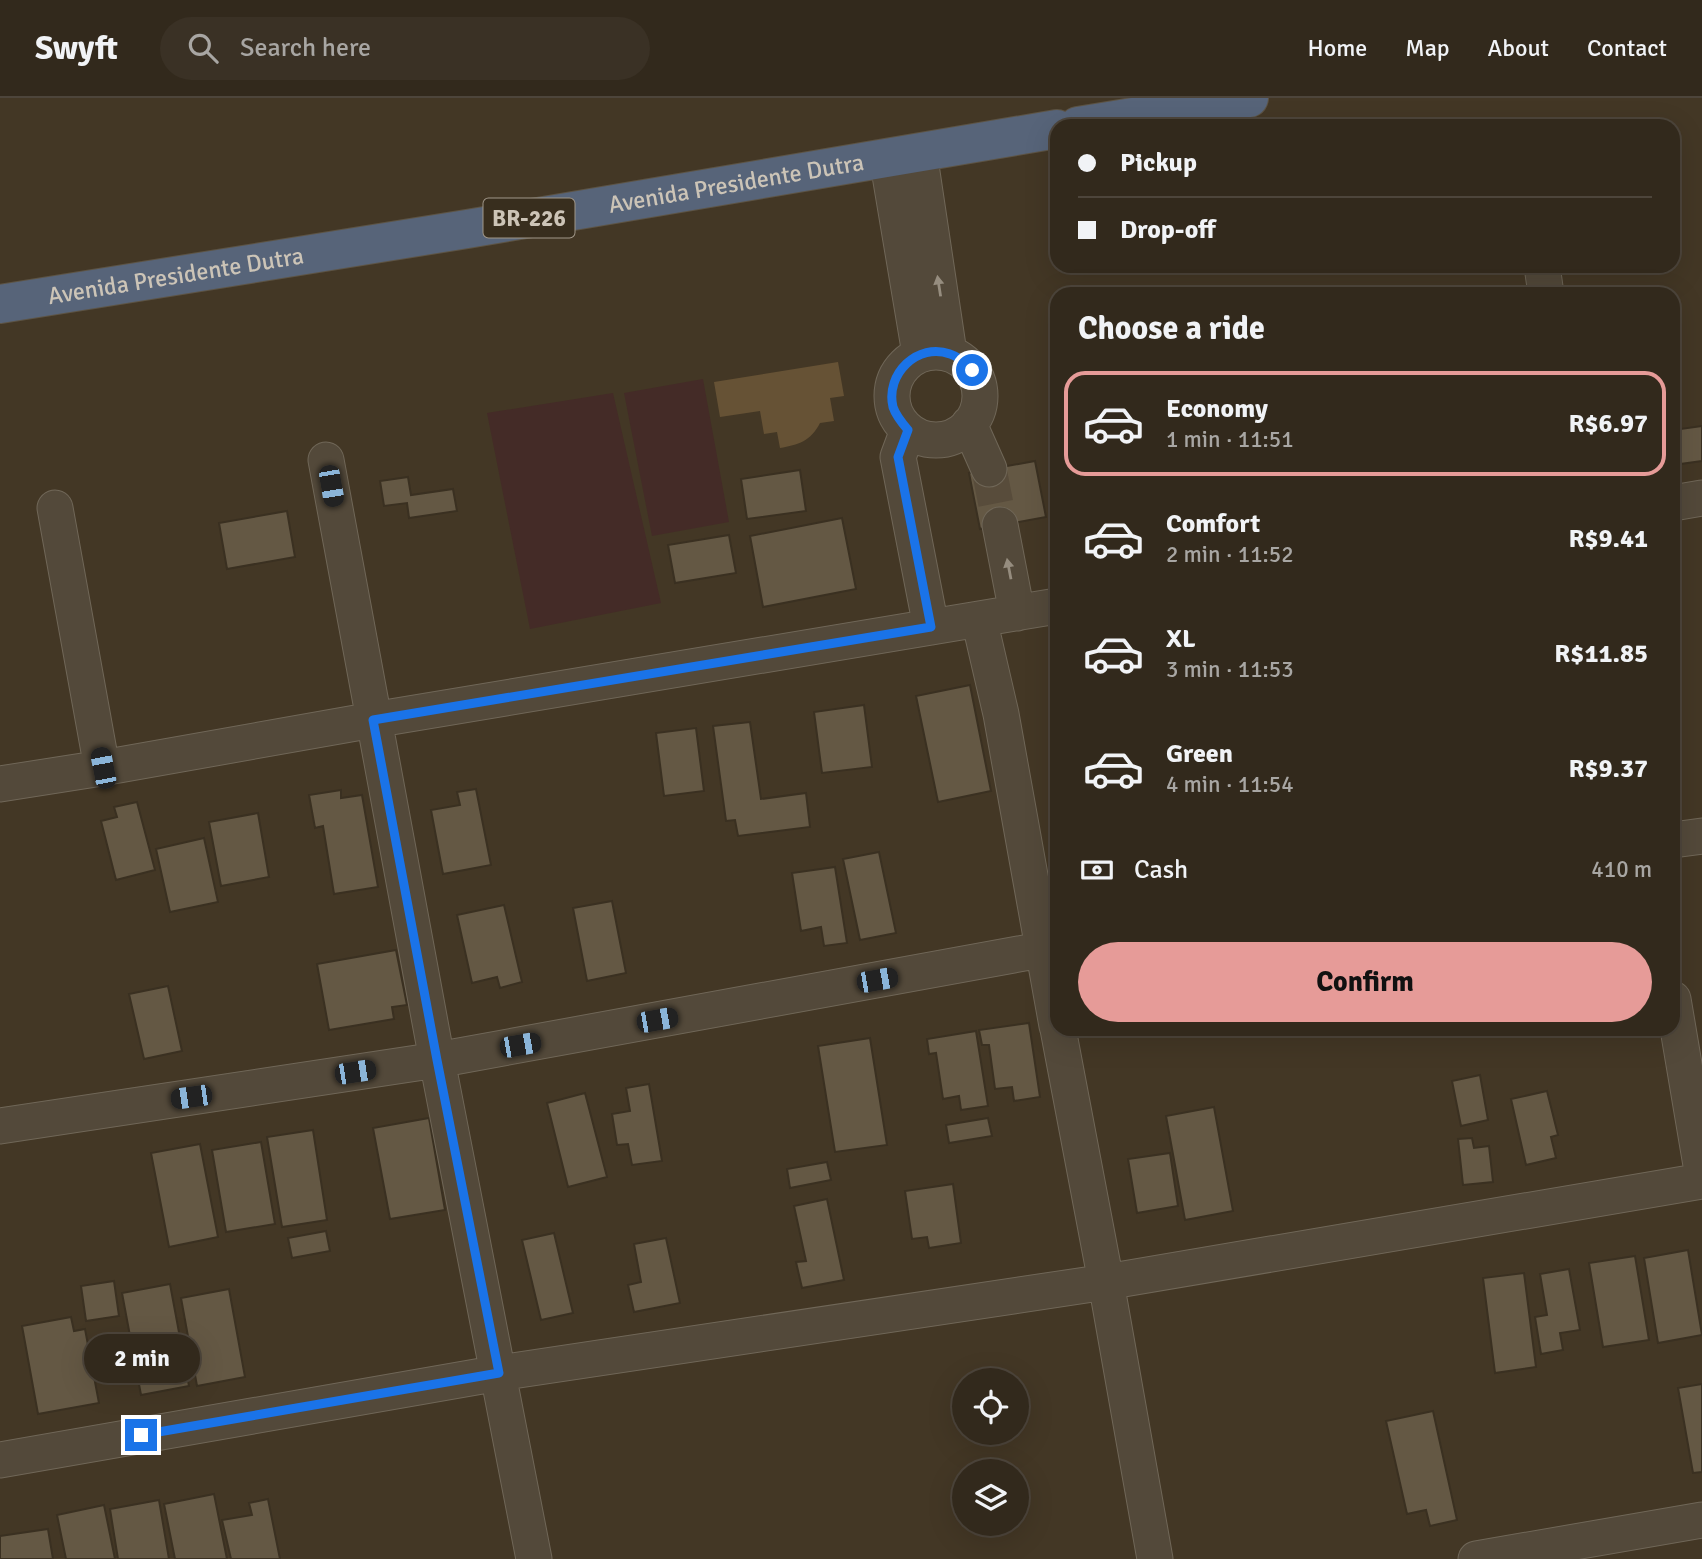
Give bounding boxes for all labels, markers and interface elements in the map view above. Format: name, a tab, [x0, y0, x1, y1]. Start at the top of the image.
search box	[160, 17, 650, 80]
text: Swyft	[35, 28, 118, 69]
icon: search	[184, 29, 222, 67]
text: Search here	[240, 32, 371, 64]
text: Home	[1307, 33, 1367, 63]
text: Map	[1405, 33, 1450, 63]
text: About	[1488, 33, 1549, 63]
text: Contact	[1587, 33, 1667, 63]
street label: Avenida Presidente Dutra	[606, 147, 866, 220]
text: Pickup	[1120, 147, 1197, 179]
road number: BR-226	[484, 198, 574, 238]
text: Drop-off	[1120, 214, 1216, 246]
street label: Avenida Presidente Dutra	[46, 240, 306, 311]
one-way arrow	[933, 275, 944, 297]
text: Choose a ride	[1078, 309, 1265, 348]
route start	[956, 354, 988, 386]
icon: car	[1082, 392, 1145, 455]
text: Economy	[1166, 393, 1268, 425]
text: R$6.97	[1568, 408, 1648, 440]
text: 1 min · 11:51	[1166, 425, 1294, 454]
car	[318, 463, 345, 509]
icon: car	[1082, 507, 1145, 570]
text: Comfort	[1166, 508, 1260, 540]
text: R$9.41	[1568, 523, 1648, 555]
text: 2 min · 11:52	[1166, 540, 1294, 569]
one-way arrow	[1003, 558, 1014, 580]
icon: car	[1082, 622, 1145, 685]
text: XL	[1166, 623, 1196, 655]
text: R$11.85	[1554, 638, 1648, 670]
text: 3 min · 11:53	[1166, 655, 1294, 684]
icon: car	[1082, 737, 1145, 800]
text: Green	[1166, 738, 1233, 770]
car	[89, 745, 118, 791]
text: R$9.37	[1568, 753, 1648, 785]
text: 4 min · 11:54	[1166, 770, 1294, 799]
icon: cash	[1078, 851, 1116, 889]
text: Cash	[1134, 854, 1188, 886]
text: 410 m	[1591, 855, 1652, 884]
button: Confirm	[1078, 942, 1652, 1022]
car	[855, 966, 900, 994]
car	[635, 1006, 680, 1034]
car	[498, 1031, 543, 1059]
car	[333, 1058, 378, 1086]
car	[169, 1084, 214, 1110]
callout: 2 min	[83, 1334, 199, 1382]
text: 2 min	[114, 1344, 170, 1373]
map controls	[952, 1368, 1029, 1536]
button: locate	[952, 1368, 1029, 1445]
route end	[125, 1419, 157, 1451]
button: layers	[952, 1459, 1029, 1536]

